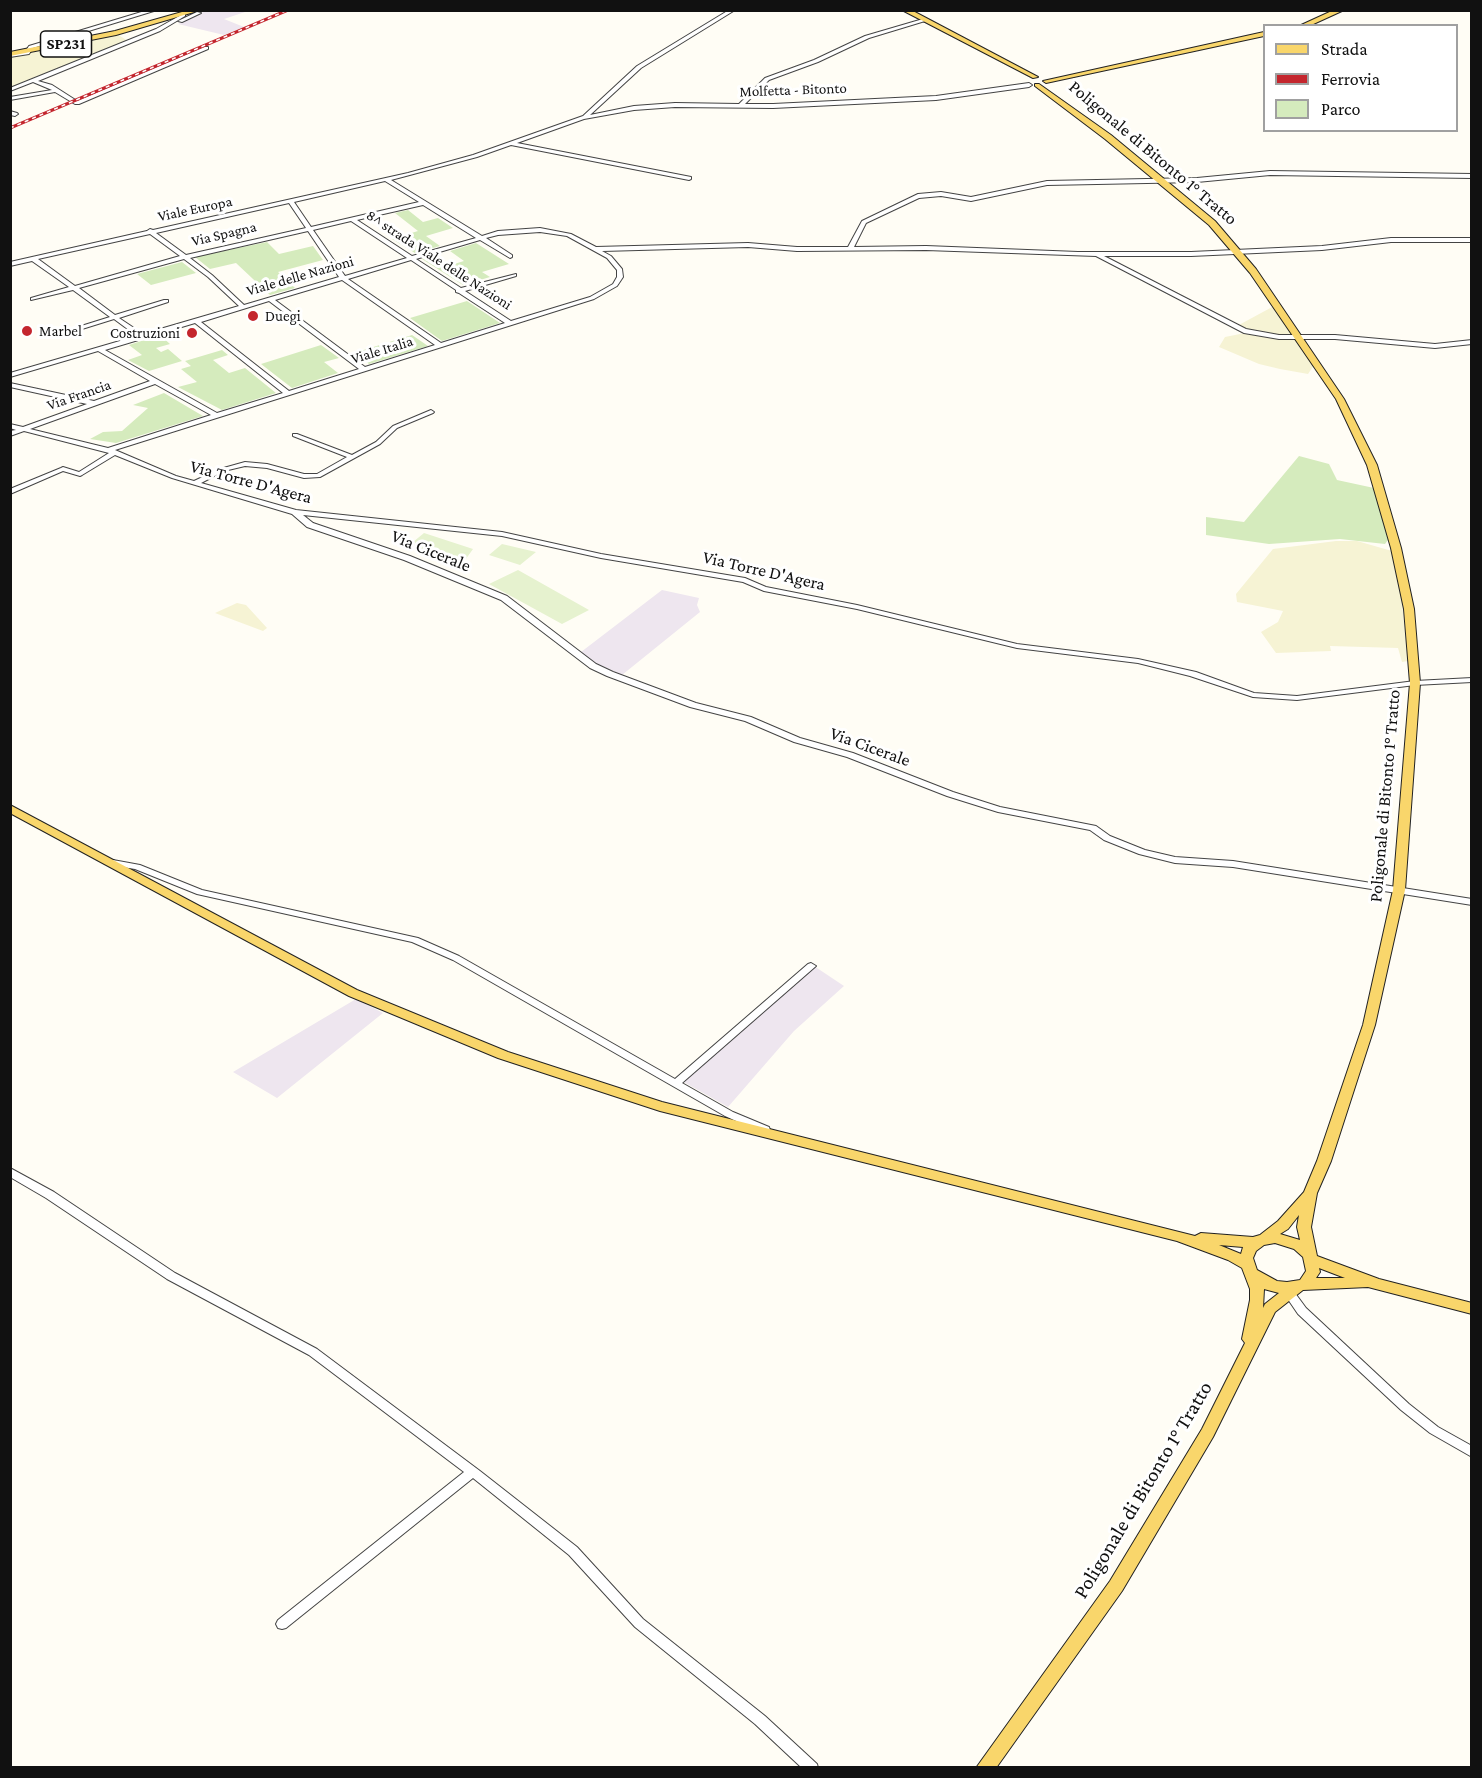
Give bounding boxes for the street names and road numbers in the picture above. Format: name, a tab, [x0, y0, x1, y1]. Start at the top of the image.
road number: SP231	[40, 31, 92, 57]
street label: Poligonale di Bitonto 1° Tratto	[1064, 76, 1242, 230]
street label: Molfetta - Bitonto	[739, 79, 847, 101]
street label: Viale Europa	[156, 192, 234, 226]
street label: 8^ strada Viale delle Nazioni	[363, 206, 515, 314]
street label: Via Spagna	[190, 218, 258, 250]
street label: Viale delle Nazioni	[244, 252, 356, 300]
street label: Viale Italia	[349, 332, 415, 368]
street label: Via Francia	[45, 376, 113, 414]
street label: Via Torre D'Agera	[188, 455, 314, 509]
street label: Via Cicerale	[388, 525, 474, 577]
street label: Via Torre D'Agera	[701, 546, 827, 596]
street label: Poligonale di Bitonto 1° Tratto	[1365, 689, 1405, 903]
street label: Via Cicerale	[827, 722, 913, 772]
street label: Poligonale di Bitonto 1° Tratto	[1068, 1377, 1218, 1603]

